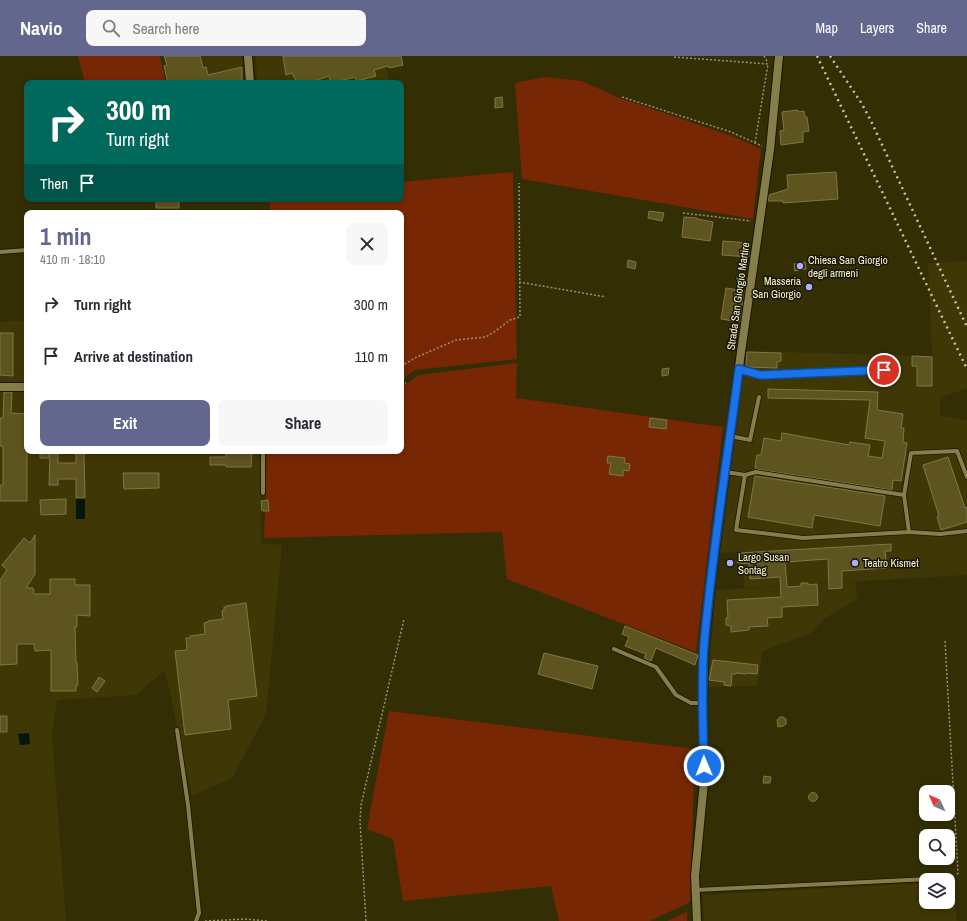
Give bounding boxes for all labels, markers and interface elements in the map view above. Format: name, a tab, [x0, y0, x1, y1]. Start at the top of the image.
search box	[86, 10, 366, 46]
text: Navio	[20, 15, 62, 41]
icon: search	[100, 17, 122, 39]
text: Search here	[132, 18, 199, 39]
text: Map	[816, 19, 838, 37]
text: Layers	[860, 19, 894, 37]
text: Share	[916, 19, 947, 37]
text: 300 m	[106, 91, 171, 129]
icon: right	[40, 96, 92, 148]
text: Turn right	[106, 127, 169, 152]
icon: arrive	[76, 172, 98, 194]
text: Then	[40, 173, 68, 194]
text: 1 min	[40, 220, 91, 252]
button: close	[346, 223, 388, 265]
street label: Strada San Giorgio Martire	[723, 241, 753, 351]
text: 410 m · 18:10	[40, 251, 105, 268]
place label: Chiesa San Giorgio degli armeni	[808, 253, 888, 280]
marker: Chiesa San Giorgio degli armeni	[795, 261, 805, 271]
place label: Masseria San Giorgio	[752, 274, 801, 301]
marker: Masseria San Giorgio	[804, 282, 814, 292]
icon: right	[40, 293, 62, 315]
text: Turn right	[74, 294, 131, 315]
text: 300 m	[354, 294, 388, 315]
icon: arrive	[40, 345, 62, 367]
text: Arrive at destination	[74, 346, 193, 367]
text: 110 m	[355, 346, 388, 367]
pin	[867, 353, 901, 387]
icon: arrive	[873, 359, 895, 381]
button: Exit	[40, 400, 210, 446]
button: Share	[218, 400, 388, 446]
place label: Largo Susan Sontag	[738, 550, 789, 577]
place label: Teatro Kismet	[863, 556, 919, 570]
marker: Largo Susan Sontag	[725, 558, 735, 568]
marker: Teatro Kismet	[850, 558, 860, 568]
position arrow	[683, 745, 725, 787]
north arrow	[919, 785, 955, 821]
map controls	[919, 785, 955, 909]
button: search	[919, 829, 955, 865]
button: layers	[919, 873, 955, 909]

